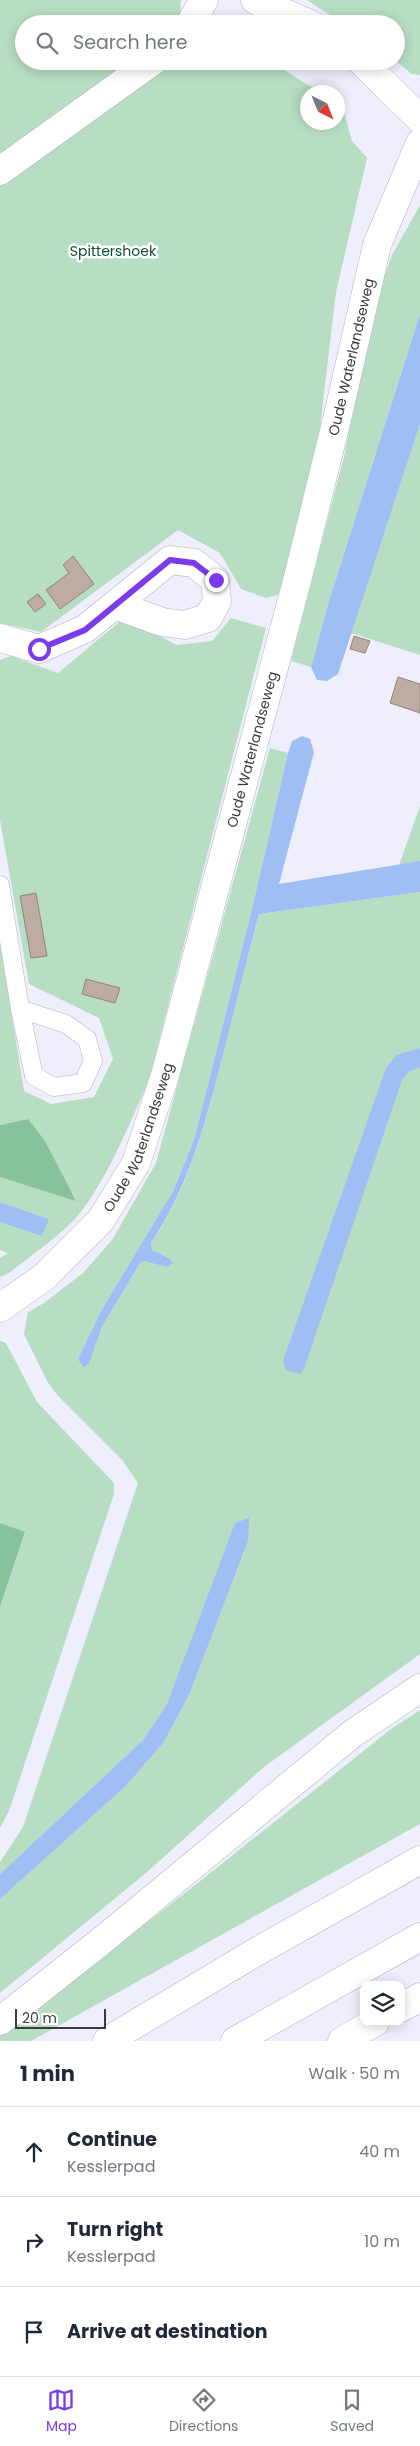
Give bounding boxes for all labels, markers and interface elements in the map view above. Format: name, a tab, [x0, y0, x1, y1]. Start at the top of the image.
search box	[15, 15, 405, 70]
icon: search	[33, 29, 61, 57]
text: Search here	[73, 29, 187, 56]
north arrow	[300, 85, 345, 130]
park label: Spittershoek	[70, 241, 157, 261]
street label: Oude Waterlandseweg	[323, 276, 379, 438]
route end	[205, 569, 228, 592]
route start	[28, 638, 51, 661]
street label: Oude Waterlandseweg	[222, 669, 282, 830]
street label: Oude Waterlandseweg	[98, 1060, 178, 1216]
map controls	[360, 1981, 405, 2026]
button: layers	[360, 1981, 405, 2026]
scale bar	[15, 2006, 106, 2029]
text: 20 m	[22, 2008, 57, 2028]
text: 1 min	[20, 2059, 75, 2088]
text: Walk · 50 m	[309, 2062, 400, 2085]
text: Continue	[67, 2126, 157, 2153]
icon: ahead	[20, 2138, 48, 2166]
text: 40 m	[359, 2140, 400, 2163]
text: Kesslerpad	[67, 2155, 155, 2178]
text: Turn right	[67, 2216, 163, 2243]
icon: right	[20, 2228, 48, 2256]
text: 10 m	[364, 2230, 400, 2253]
text: Kesslerpad	[67, 2245, 155, 2268]
icon: arrive	[20, 2318, 48, 2346]
text: Arrive at destination	[67, 2318, 268, 2345]
tab: Map	[46, 2386, 77, 2437]
tab: Directions	[169, 2386, 238, 2437]
tab: Saved	[330, 2386, 374, 2437]

